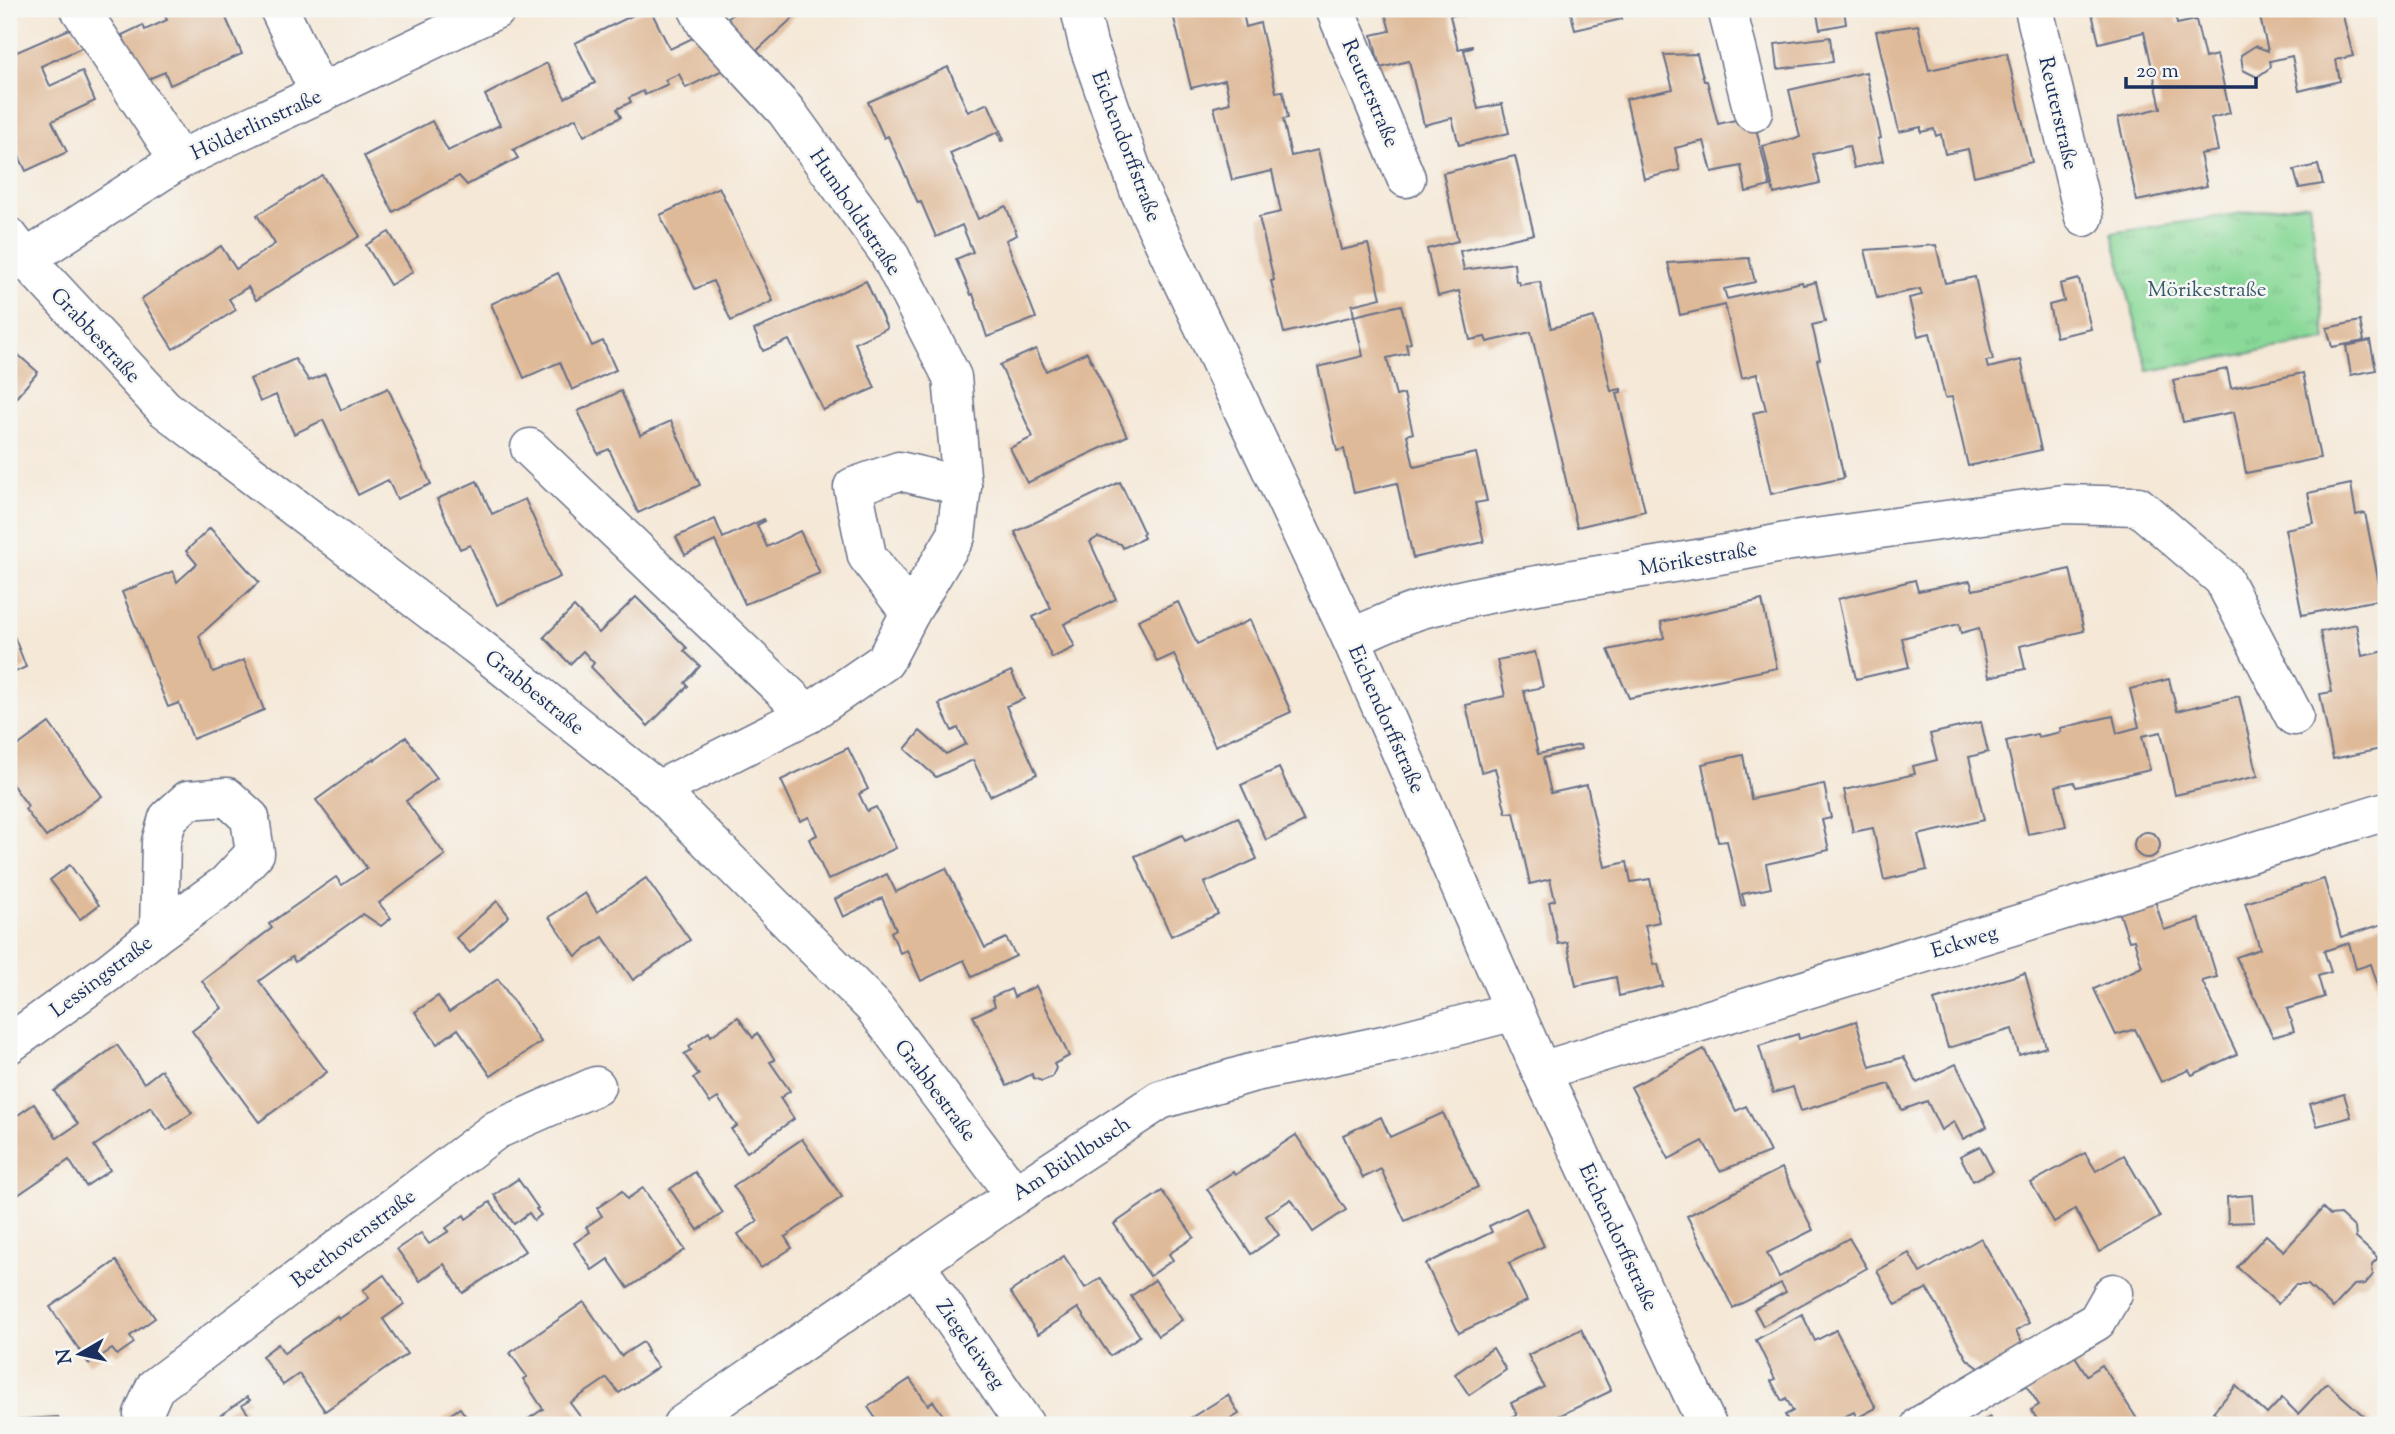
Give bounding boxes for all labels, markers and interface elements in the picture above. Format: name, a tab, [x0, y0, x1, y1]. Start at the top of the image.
street label: Reuterstraße	[1333, 35, 1405, 153]
scale bar	[2126, 46, 2255, 90]
street label: Reuterstraße	[2029, 54, 2085, 173]
text: 20 m	[2136, 57, 2179, 87]
street label: Eichendorffstraße	[1083, 67, 1168, 227]
street label: Hölderlinstraße	[187, 82, 327, 169]
street label: Humboldtstraße	[801, 144, 908, 282]
park label: Mörikestraße	[2148, 276, 2267, 306]
street label: Grabbestraße	[42, 282, 147, 391]
street label: Mörikestraße	[1637, 535, 1760, 585]
street label: Eichendorffstraße	[1339, 641, 1431, 799]
street label: Grabbestraße	[477, 644, 590, 743]
street label: Eckweg	[1928, 919, 2002, 967]
street label: Lessingstraße	[45, 929, 160, 1026]
street label: Grabbestraße	[886, 1034, 983, 1149]
street label: Am Bühlbusch	[1007, 1110, 1137, 1209]
street label: Eichendorffstraße	[1570, 1159, 1665, 1317]
street label: Beethovenstraße	[286, 1183, 423, 1297]
street label: Ziegeleiweg	[927, 1294, 1011, 1396]
north arrow	[46, 1318, 116, 1388]
text: N	[51, 1347, 80, 1366]

